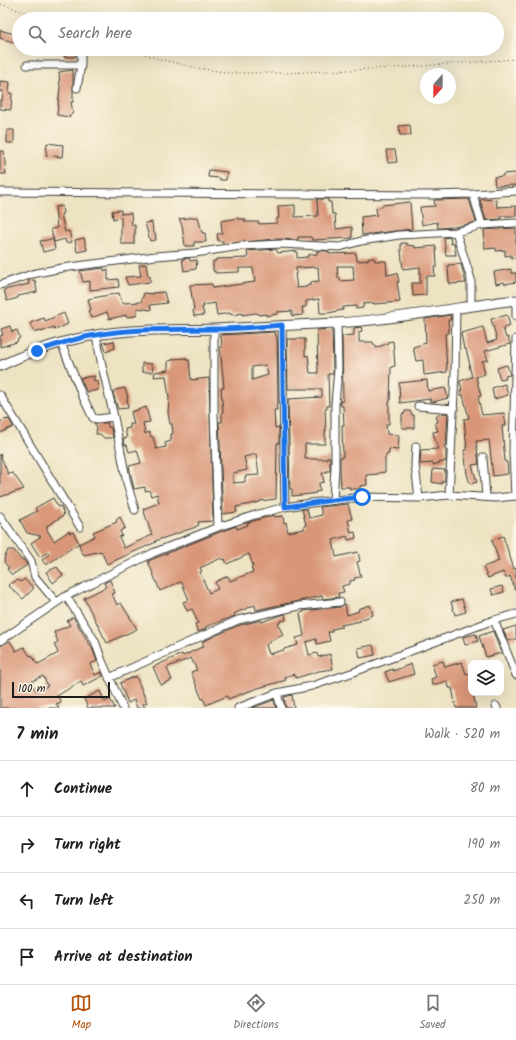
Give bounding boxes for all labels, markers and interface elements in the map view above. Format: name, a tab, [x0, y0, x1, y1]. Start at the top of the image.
search box	[12, 12, 504, 56]
text: Search here	[58, 22, 132, 46]
icon: search	[26, 23, 48, 45]
north arrow	[420, 68, 456, 104]
route end	[28, 342, 46, 360]
route start	[353, 488, 371, 506]
map controls	[468, 660, 504, 696]
button: layers	[468, 660, 504, 696]
scale bar	[12, 680, 110, 699]
text: 100 m	[18, 680, 46, 698]
text: 7 min	[16, 721, 58, 748]
text: Walk · 520 m	[424, 724, 500, 745]
text: Continue	[54, 777, 112, 801]
icon: ahead	[16, 778, 38, 800]
text: 80 m	[470, 778, 500, 799]
text: Turn right	[54, 833, 121, 857]
icon: right	[16, 834, 38, 856]
text: 190 m	[468, 834, 500, 855]
text: Turn left	[54, 889, 114, 913]
icon: left	[16, 890, 38, 912]
text: 250 m	[463, 890, 500, 911]
text: Arrive at destination	[54, 945, 193, 969]
icon: arrive	[16, 946, 38, 968]
tab: Map	[70, 992, 92, 1034]
tab: Directions	[233, 992, 279, 1034]
tab: Saved	[420, 992, 446, 1034]

